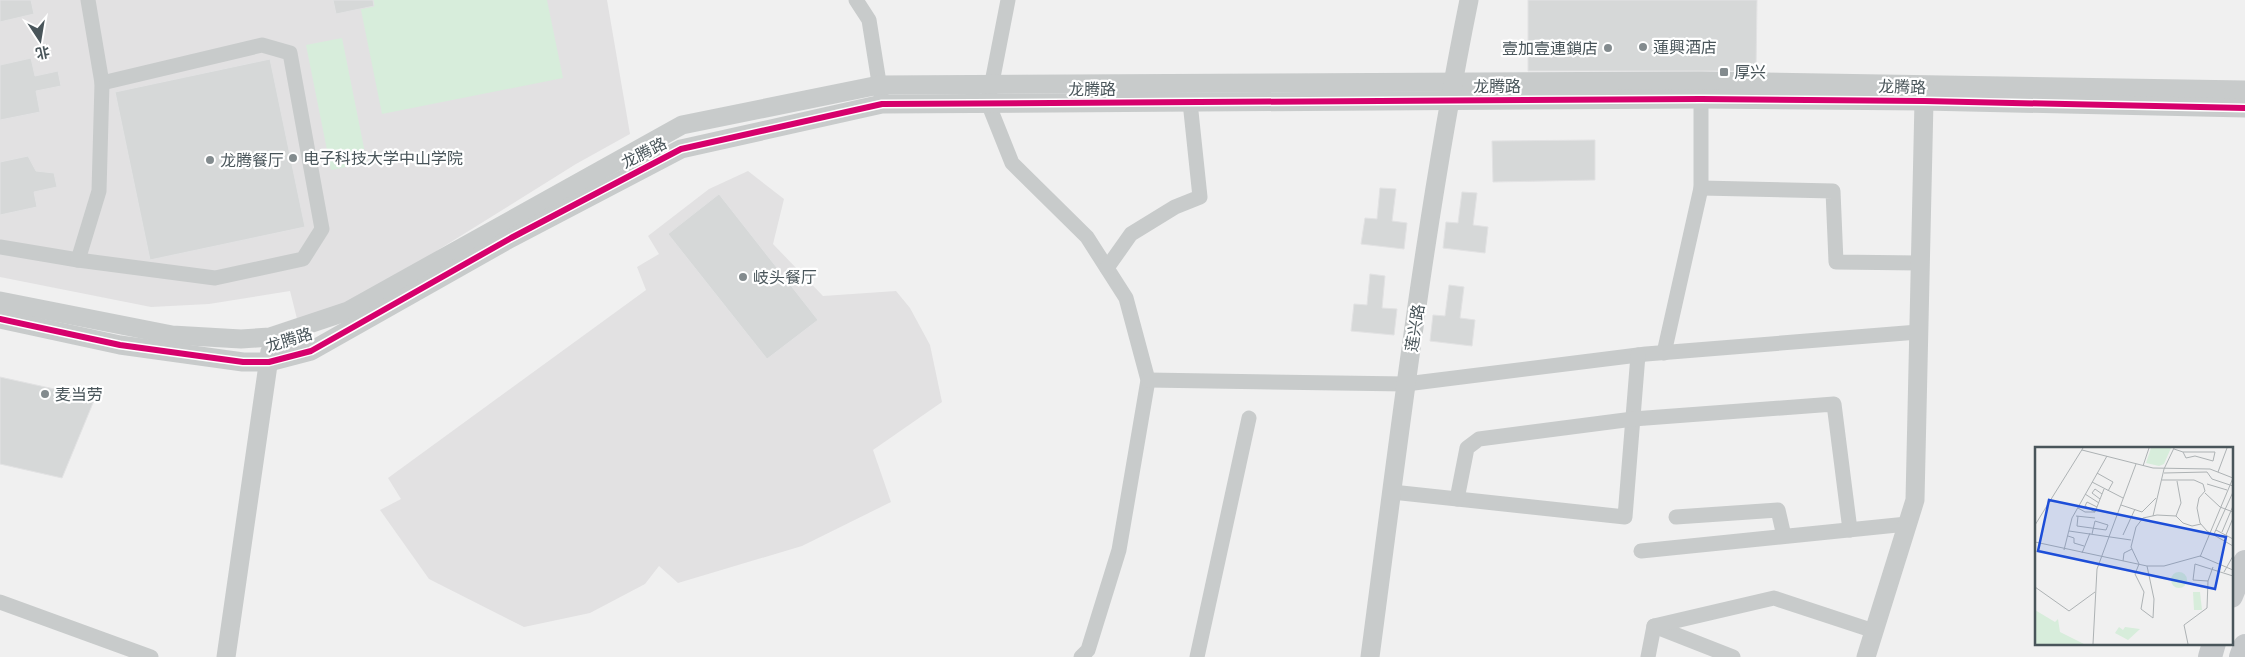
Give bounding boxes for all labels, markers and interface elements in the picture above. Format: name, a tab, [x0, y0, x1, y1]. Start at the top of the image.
north arrow	[15, 15, 65, 65]
place label: 蓮興酒店	[1653, 38, 1717, 57]
place label: 壹加壹連鎖店	[1502, 39, 1598, 58]
marker: 蓮興酒店	[1637, 41, 1649, 53]
marker: 壹加壹連鎖店	[1602, 42, 1614, 54]
text: 北	[34, 43, 51, 62]
place label: 厚兴	[1734, 63, 1766, 82]
marker: 厚兴	[1718, 66, 1730, 78]
street label: 龙腾路	[1473, 77, 1521, 96]
street label: 龙腾路	[1878, 77, 1926, 97]
street label: 龙腾路	[1068, 80, 1116, 99]
street label: 龙腾路	[618, 134, 670, 172]
place label: 电子科技大学中山学院	[303, 149, 463, 168]
place label: 龙腾餐厅	[220, 151, 284, 170]
marker: 电子科技大学中山学院	[287, 152, 299, 164]
marker: 龙腾餐厅	[204, 154, 216, 166]
place label: 岐头餐厅	[753, 268, 817, 287]
marker: 岐头餐厅	[737, 271, 749, 283]
street label: 莲兴路	[1402, 303, 1428, 353]
street label: 龙腾路	[263, 324, 315, 356]
place label: 麦当劳	[55, 385, 103, 404]
marker: 麦当劳	[39, 388, 51, 400]
inset map	[2035, 447, 2232, 644]

